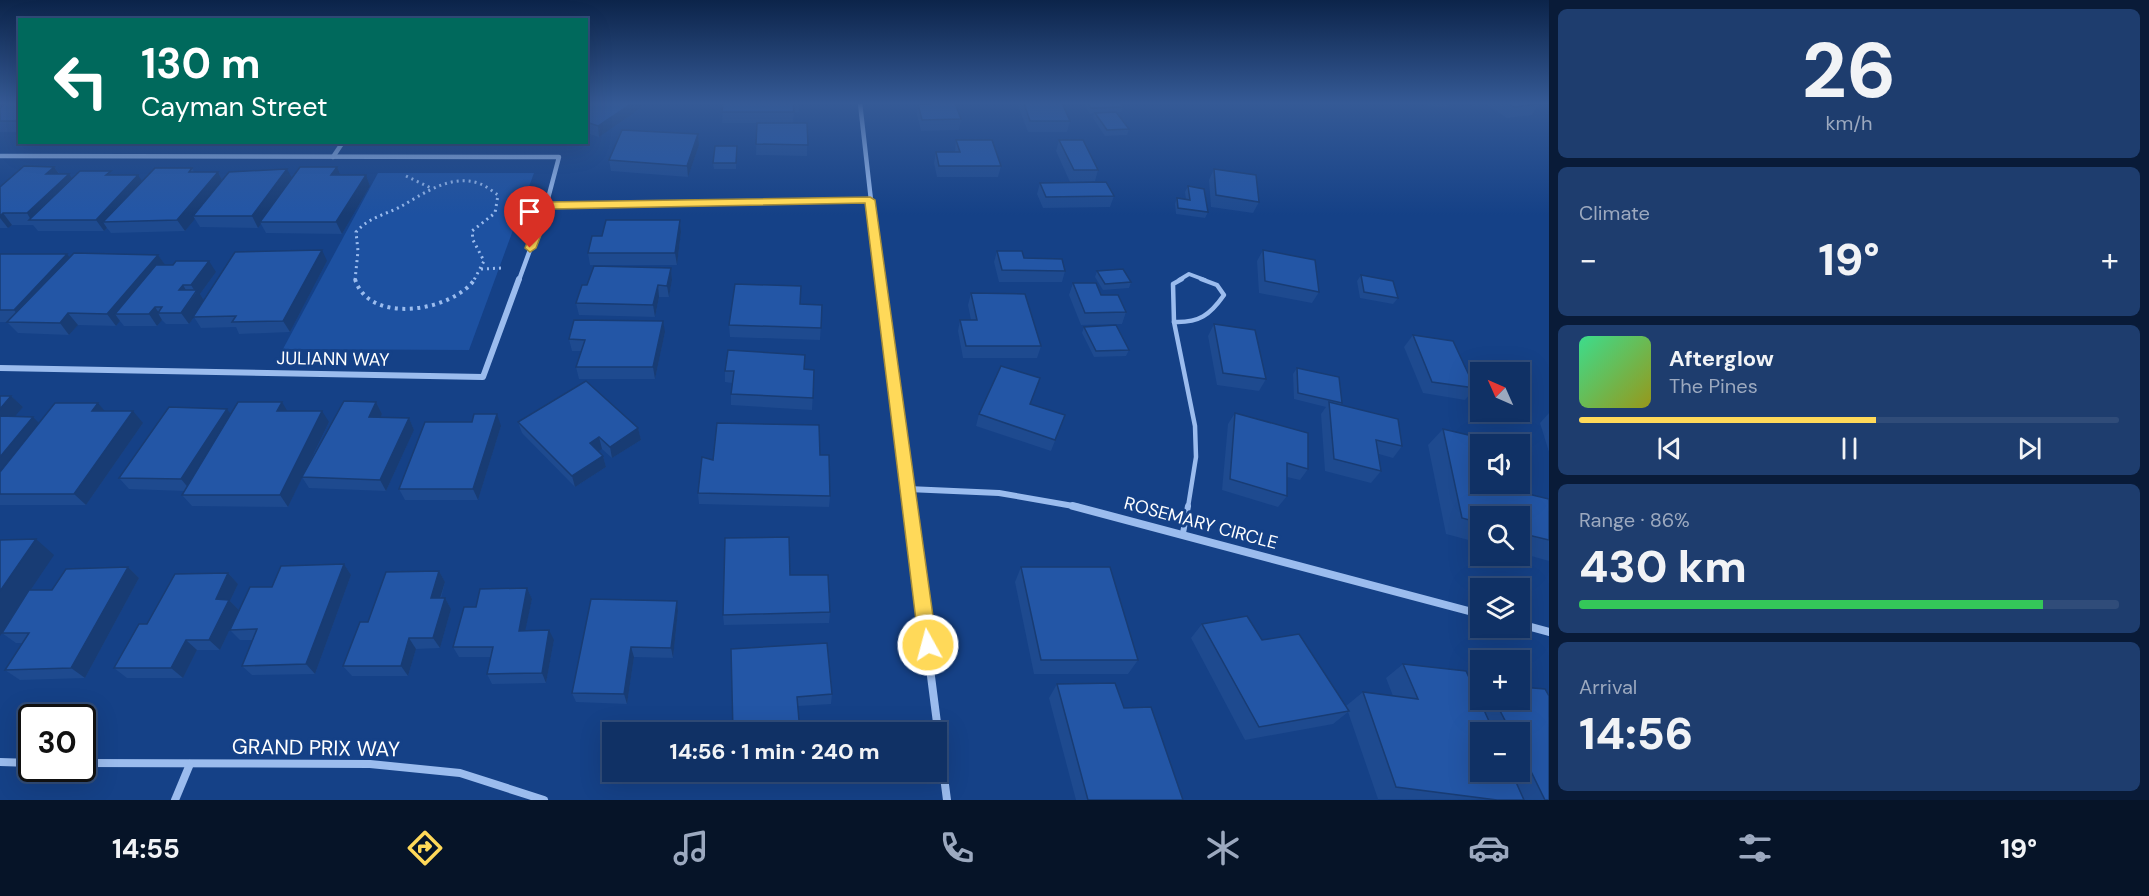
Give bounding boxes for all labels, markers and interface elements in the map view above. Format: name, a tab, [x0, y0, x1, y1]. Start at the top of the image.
text: 26	[1802, 20, 1896, 121]
text: 130 m	[141, 36, 261, 91]
icon: left	[42, 42, 120, 120]
text: Cayman Street	[141, 89, 328, 124]
text: km/h	[1825, 110, 1873, 136]
pin	[504, 186, 555, 248]
icon: arrive	[513, 195, 546, 228]
text: Climate	[1579, 200, 1650, 226]
text: 19°	[1818, 230, 1880, 289]
text: −	[1579, 238, 1597, 281]
text: +	[2101, 238, 2119, 281]
text: Afterglow	[1669, 344, 1774, 373]
street label: JULIANN WAY	[276, 346, 390, 372]
north arrow	[1470, 362, 1530, 422]
map controls	[1470, 362, 1530, 782]
text: The Pines	[1669, 373, 1758, 399]
icon: previous	[1653, 432, 1686, 465]
icon: pause	[1833, 432, 1866, 465]
icon: next	[2013, 432, 2046, 465]
button: sound	[1470, 434, 1530, 494]
street label: ROSEMARY CIRCLE	[1122, 491, 1280, 555]
button: search	[1470, 506, 1530, 566]
text: Range · 86%	[1579, 507, 1690, 533]
text: 430 km	[1579, 537, 1747, 596]
button: layers	[1470, 578, 1530, 638]
position arrow	[896, 613, 960, 677]
button: +	[1470, 650, 1530, 710]
text: Arrival	[1579, 674, 1637, 700]
speed limit sign: 30	[18, 704, 96, 782]
text: 14:56	[1579, 704, 1693, 763]
button: −	[1470, 722, 1530, 782]
street label: GRAND PRIX WAY	[232, 733, 400, 763]
text: 14:56 · 1 min · 240 m	[670, 737, 879, 766]
icon: directions	[404, 827, 446, 869]
icon: music	[670, 827, 712, 869]
icon: phone	[936, 827, 978, 869]
icon: climate	[1202, 827, 1244, 869]
icon: car	[1468, 827, 1510, 869]
icon: filters	[1734, 827, 1776, 869]
text: 14:55	[112, 831, 180, 866]
text: 19°	[2000, 831, 2037, 866]

